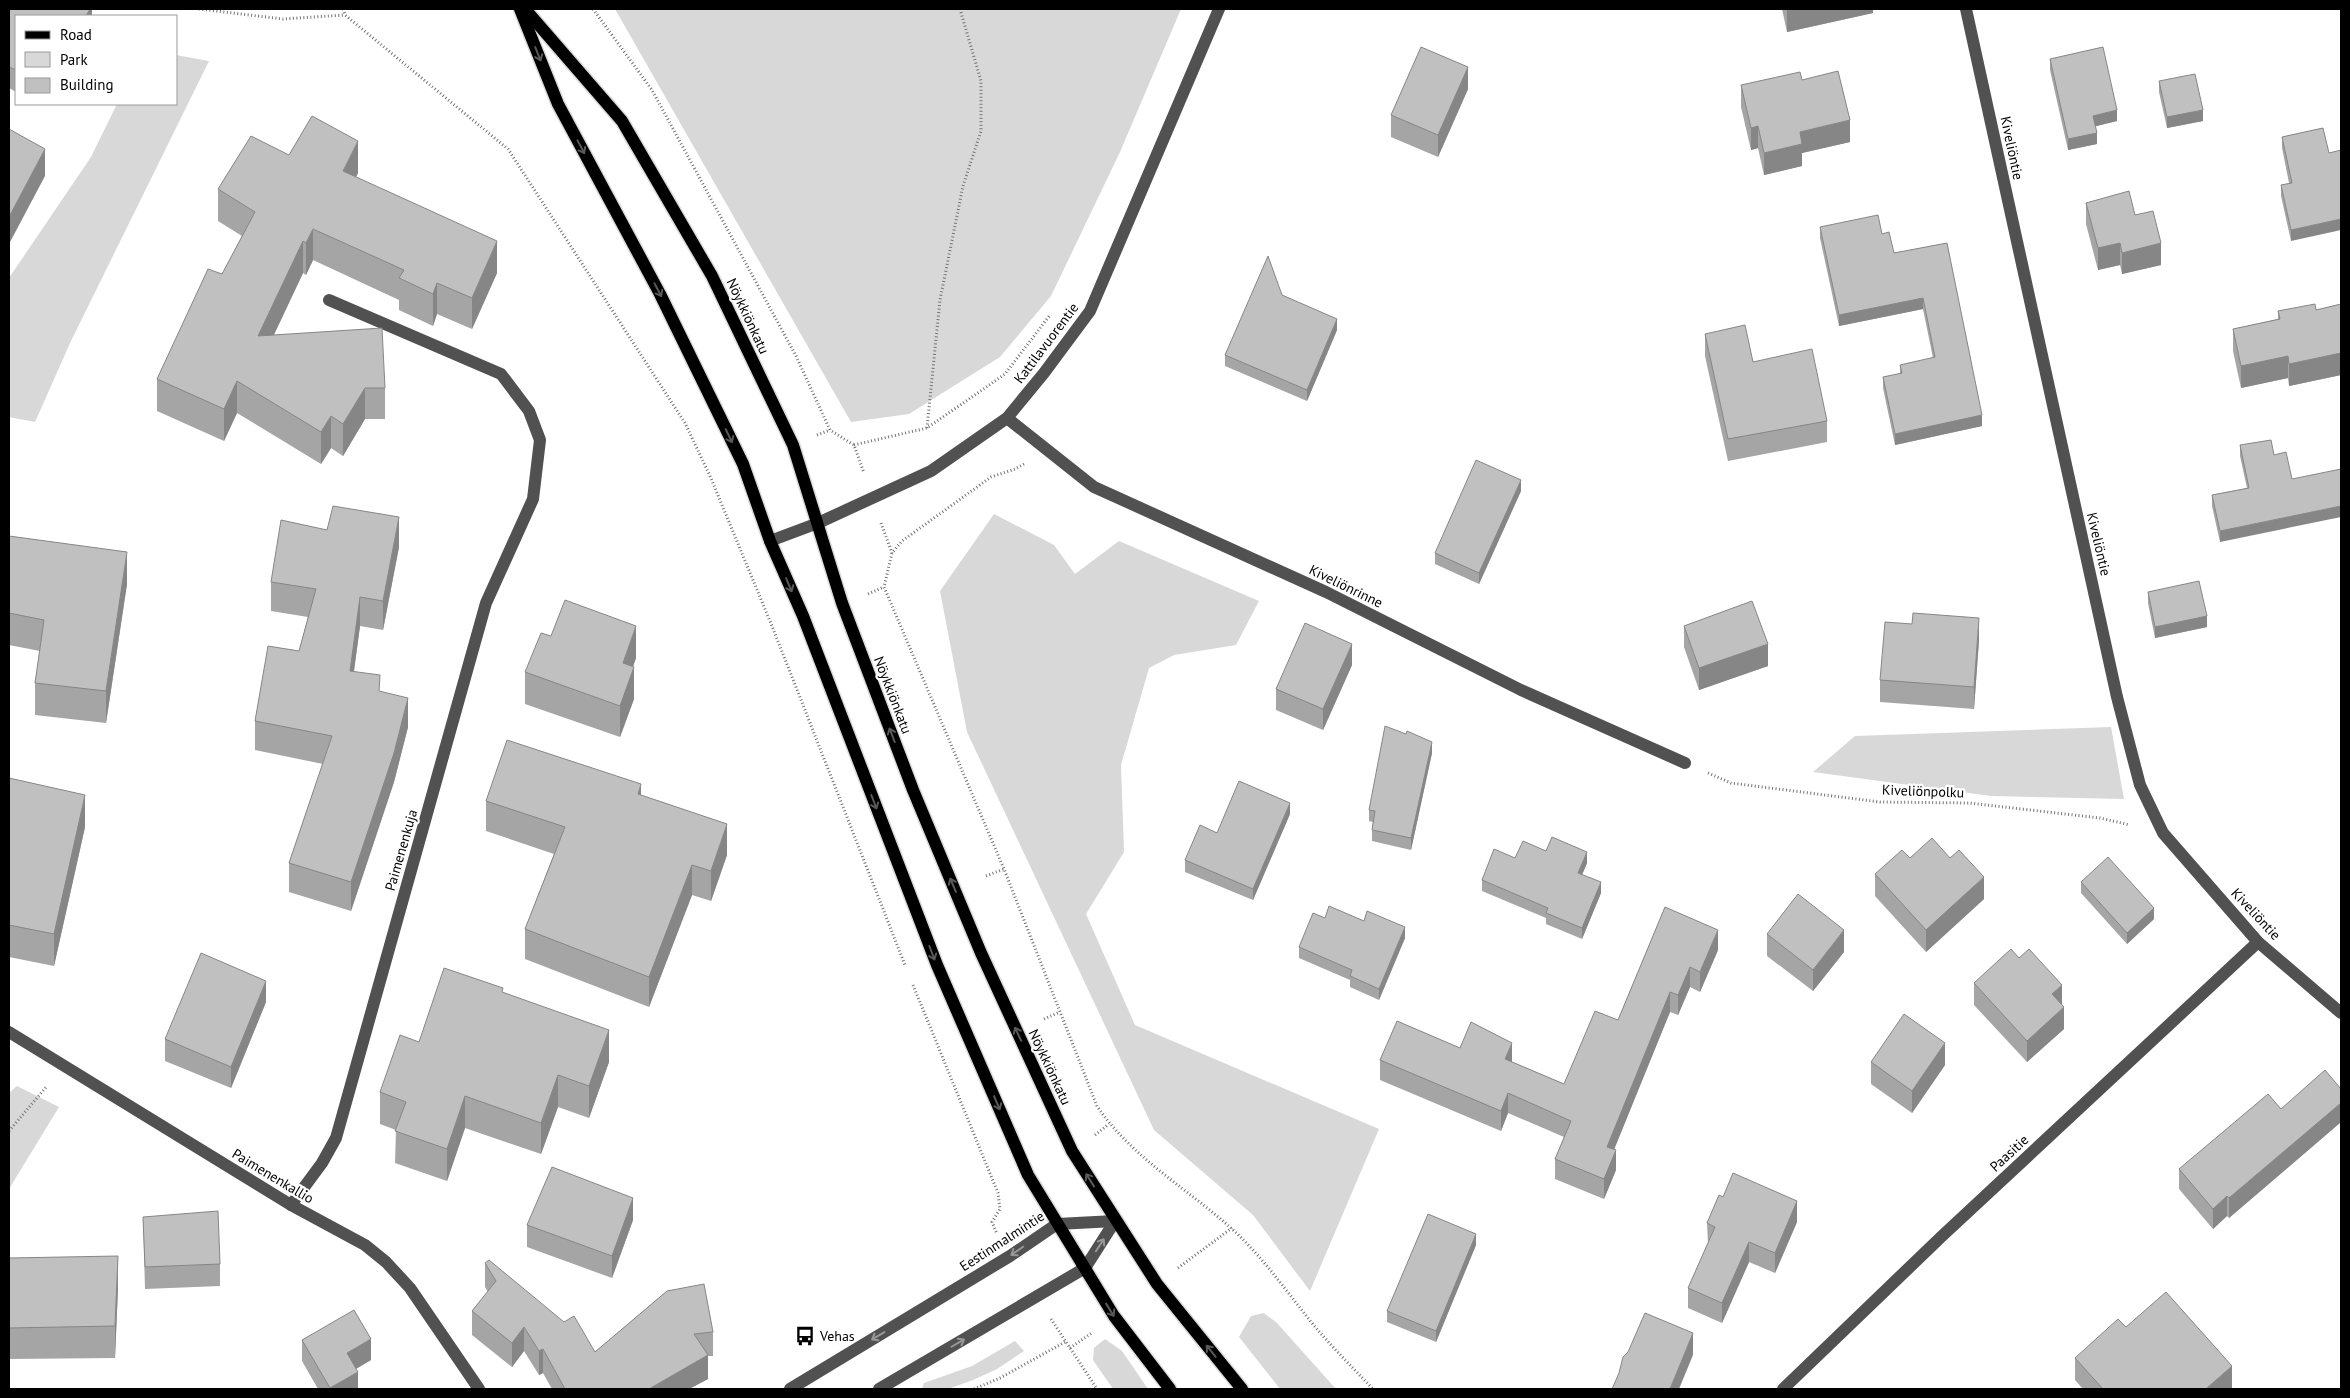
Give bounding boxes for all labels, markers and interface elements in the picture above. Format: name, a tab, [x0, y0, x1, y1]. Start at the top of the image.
legend	[15, 15, 178, 105]
text: Road	[60, 25, 92, 44]
one-way arrow	[534, 46, 544, 61]
text: Park	[60, 50, 88, 69]
text: Building	[60, 75, 114, 94]
street label: Kiveliöntie	[1996, 115, 2028, 181]
one-way arrow	[577, 139, 586, 154]
street label: Nöykkiönkatu	[723, 275, 773, 357]
one-way arrow	[654, 282, 663, 297]
street label: Kattilavuorentie	[1010, 299, 1082, 387]
one-way arrow	[725, 428, 735, 443]
street label: Kiveliöntie	[2083, 510, 2115, 578]
street label: Kiveliönrinne	[1306, 560, 1386, 612]
one-way arrow	[785, 577, 795, 592]
street label: Nöykkiönkatu	[870, 654, 916, 736]
one-way arrow	[887, 728, 896, 743]
street label: Kiveliönpolku	[1882, 781, 1964, 801]
one-way arrow	[870, 794, 879, 809]
street label: Paimenenkuja	[381, 807, 421, 893]
one-way arrow	[947, 878, 957, 893]
street label: Kiveliöntie	[2227, 884, 2285, 944]
one-way arrow	[929, 946, 938, 961]
street label: Nöykkiönkatu	[1025, 1026, 1075, 1108]
one-way arrow	[1013, 1027, 1023, 1042]
one-way arrow	[992, 1095, 1002, 1110]
street label: Paasitie	[1986, 1131, 2032, 1175]
street label: Paimenenkallio	[229, 1145, 317, 1207]
one-way arrow	[1084, 1173, 1094, 1187]
street label: Eestinmalmintie	[956, 1207, 1048, 1275]
one-way arrow	[1095, 1238, 1105, 1252]
one-way arrow	[1010, 1246, 1024, 1256]
one-way arrow	[1106, 1302, 1116, 1316]
bus stop icon: Vehas	[794, 1325, 816, 1347]
place label: Vehas	[819, 1327, 855, 1345]
one-way arrow	[871, 1331, 885, 1341]
one-way arrow	[950, 1338, 965, 1348]
one-way arrow	[1206, 1345, 1217, 1358]

